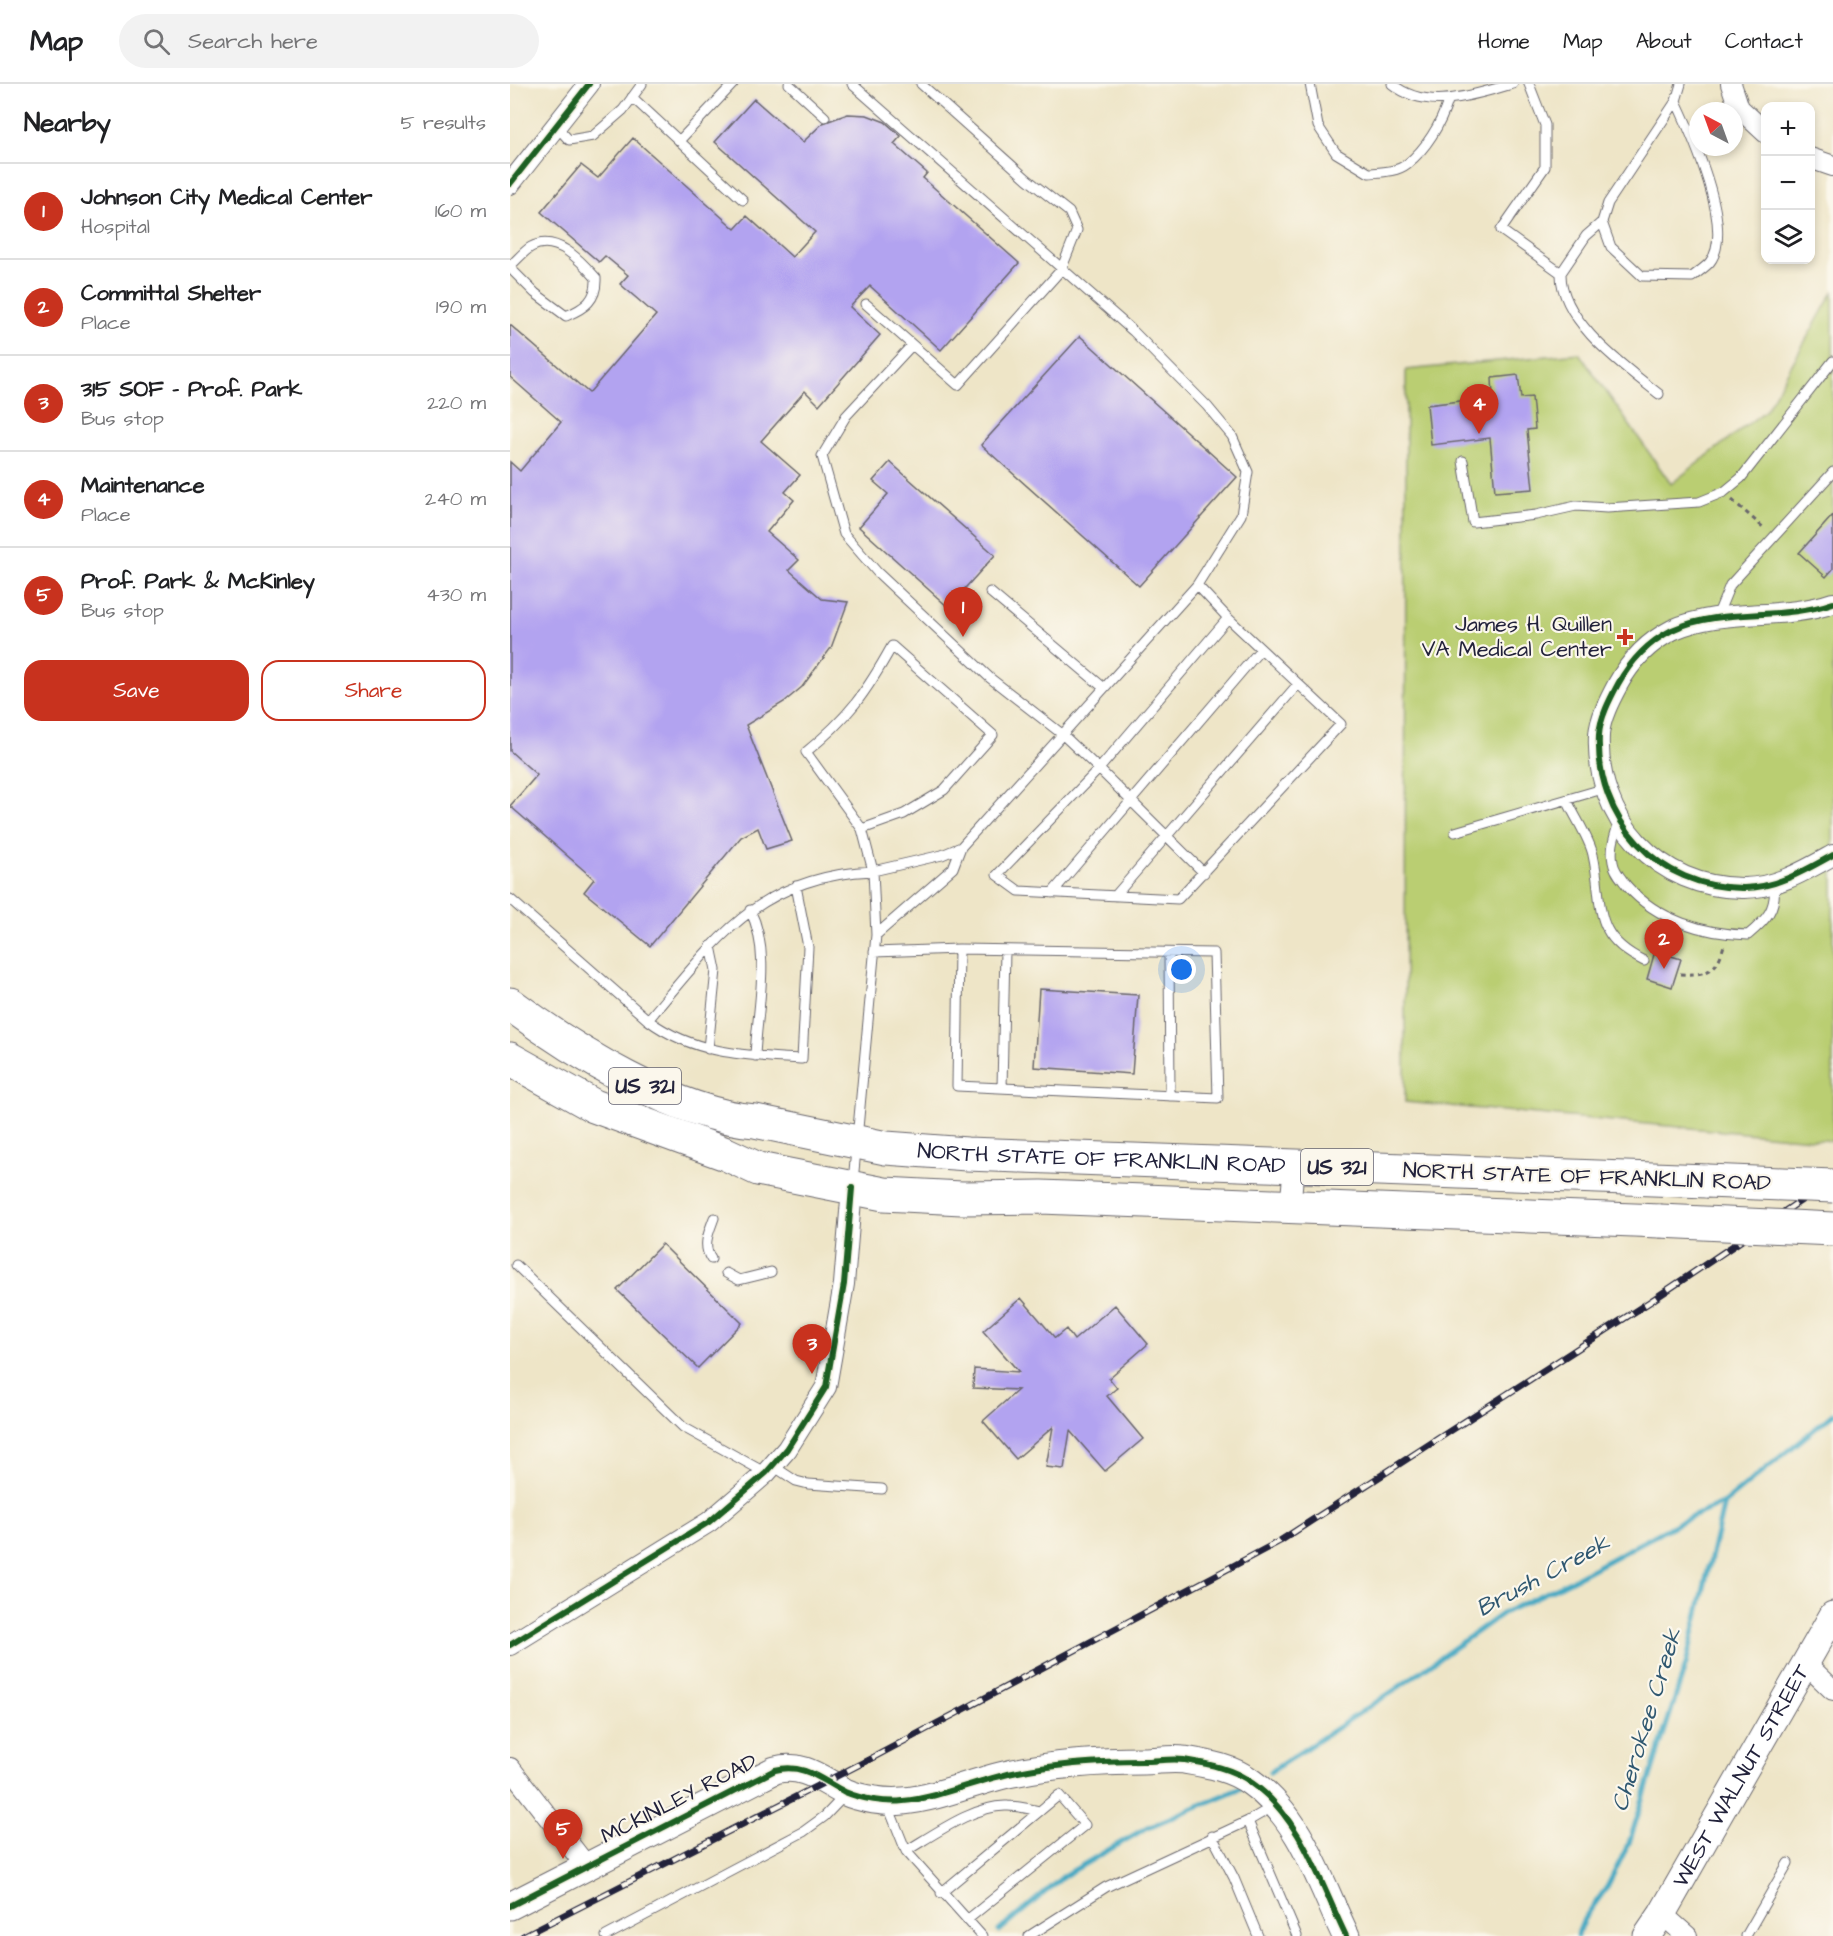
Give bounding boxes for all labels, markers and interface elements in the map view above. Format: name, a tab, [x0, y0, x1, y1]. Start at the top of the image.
search box	[119, 14, 539, 68]
text: Map	[30, 22, 83, 61]
icon: search	[140, 25, 173, 58]
text: Search here	[188, 26, 318, 57]
text: Home	[1478, 27, 1530, 56]
text: Map	[1563, 27, 1603, 56]
text: About	[1636, 27, 1692, 56]
text: Contact	[1725, 27, 1803, 56]
north arrow	[1689, 102, 1743, 156]
map controls	[1761, 102, 1815, 264]
button: +	[1761, 102, 1815, 156]
text: Nearby	[24, 105, 111, 141]
text: 5 results	[401, 109, 486, 137]
button: −	[1761, 156, 1815, 210]
text: Johnson City Medical Center	[81, 182, 372, 213]
text: 1	[42, 197, 45, 225]
text: 160 m	[435, 197, 486, 225]
button: layers	[1761, 210, 1815, 264]
text: Hospital	[81, 213, 150, 241]
text: Committal Shelter	[81, 278, 261, 309]
text: 2	[38, 293, 49, 321]
text: 190 m	[436, 293, 486, 321]
text: Place	[81, 309, 131, 337]
text: 315 SOF - Prof. Park	[81, 374, 302, 405]
pin: 4	[1460, 384, 1498, 434]
text: 3	[38, 389, 49, 417]
text: 220 m	[427, 389, 486, 417]
text: Bus stop	[81, 405, 164, 433]
text: Maintenance	[81, 470, 205, 501]
text: 4	[37, 485, 50, 513]
text: 240 m	[425, 485, 486, 513]
text: Place	[81, 501, 131, 529]
text: Prof. Park & McKinley	[81, 566, 315, 597]
text: 5	[36, 581, 51, 609]
text: 430 m	[426, 581, 486, 609]
pin: 1	[944, 588, 982, 637]
text: Bus stop	[81, 597, 164, 625]
place label: James H. Quillen VA Medical Center	[1422, 609, 1612, 665]
marker: James H. Quillen VA Medical Center	[1616, 628, 1634, 646]
button: Save	[24, 660, 249, 721]
button: Share	[261, 660, 486, 721]
pin: 2	[1644, 920, 1684, 969]
your location	[1167, 955, 1196, 984]
road number: US 321	[609, 1068, 681, 1104]
street label: NORTH STATE OF FRANKLIN ROAD	[916, 1135, 1286, 1181]
road number: US 321	[1301, 1149, 1373, 1185]
street label: NORTH STATE OF FRANKLIN ROAD	[1402, 1155, 1772, 1199]
pin: 3	[792, 1324, 832, 1374]
water label: Brush Creek	[1470, 1526, 1617, 1626]
water label: Cherokee Creek	[1603, 1623, 1691, 1816]
street label: WEST WALNUT STREET	[1665, 1658, 1817, 1893]
street label: MCKINLEY ROAD	[595, 1746, 763, 1852]
pin: 5	[544, 1810, 582, 1859]

